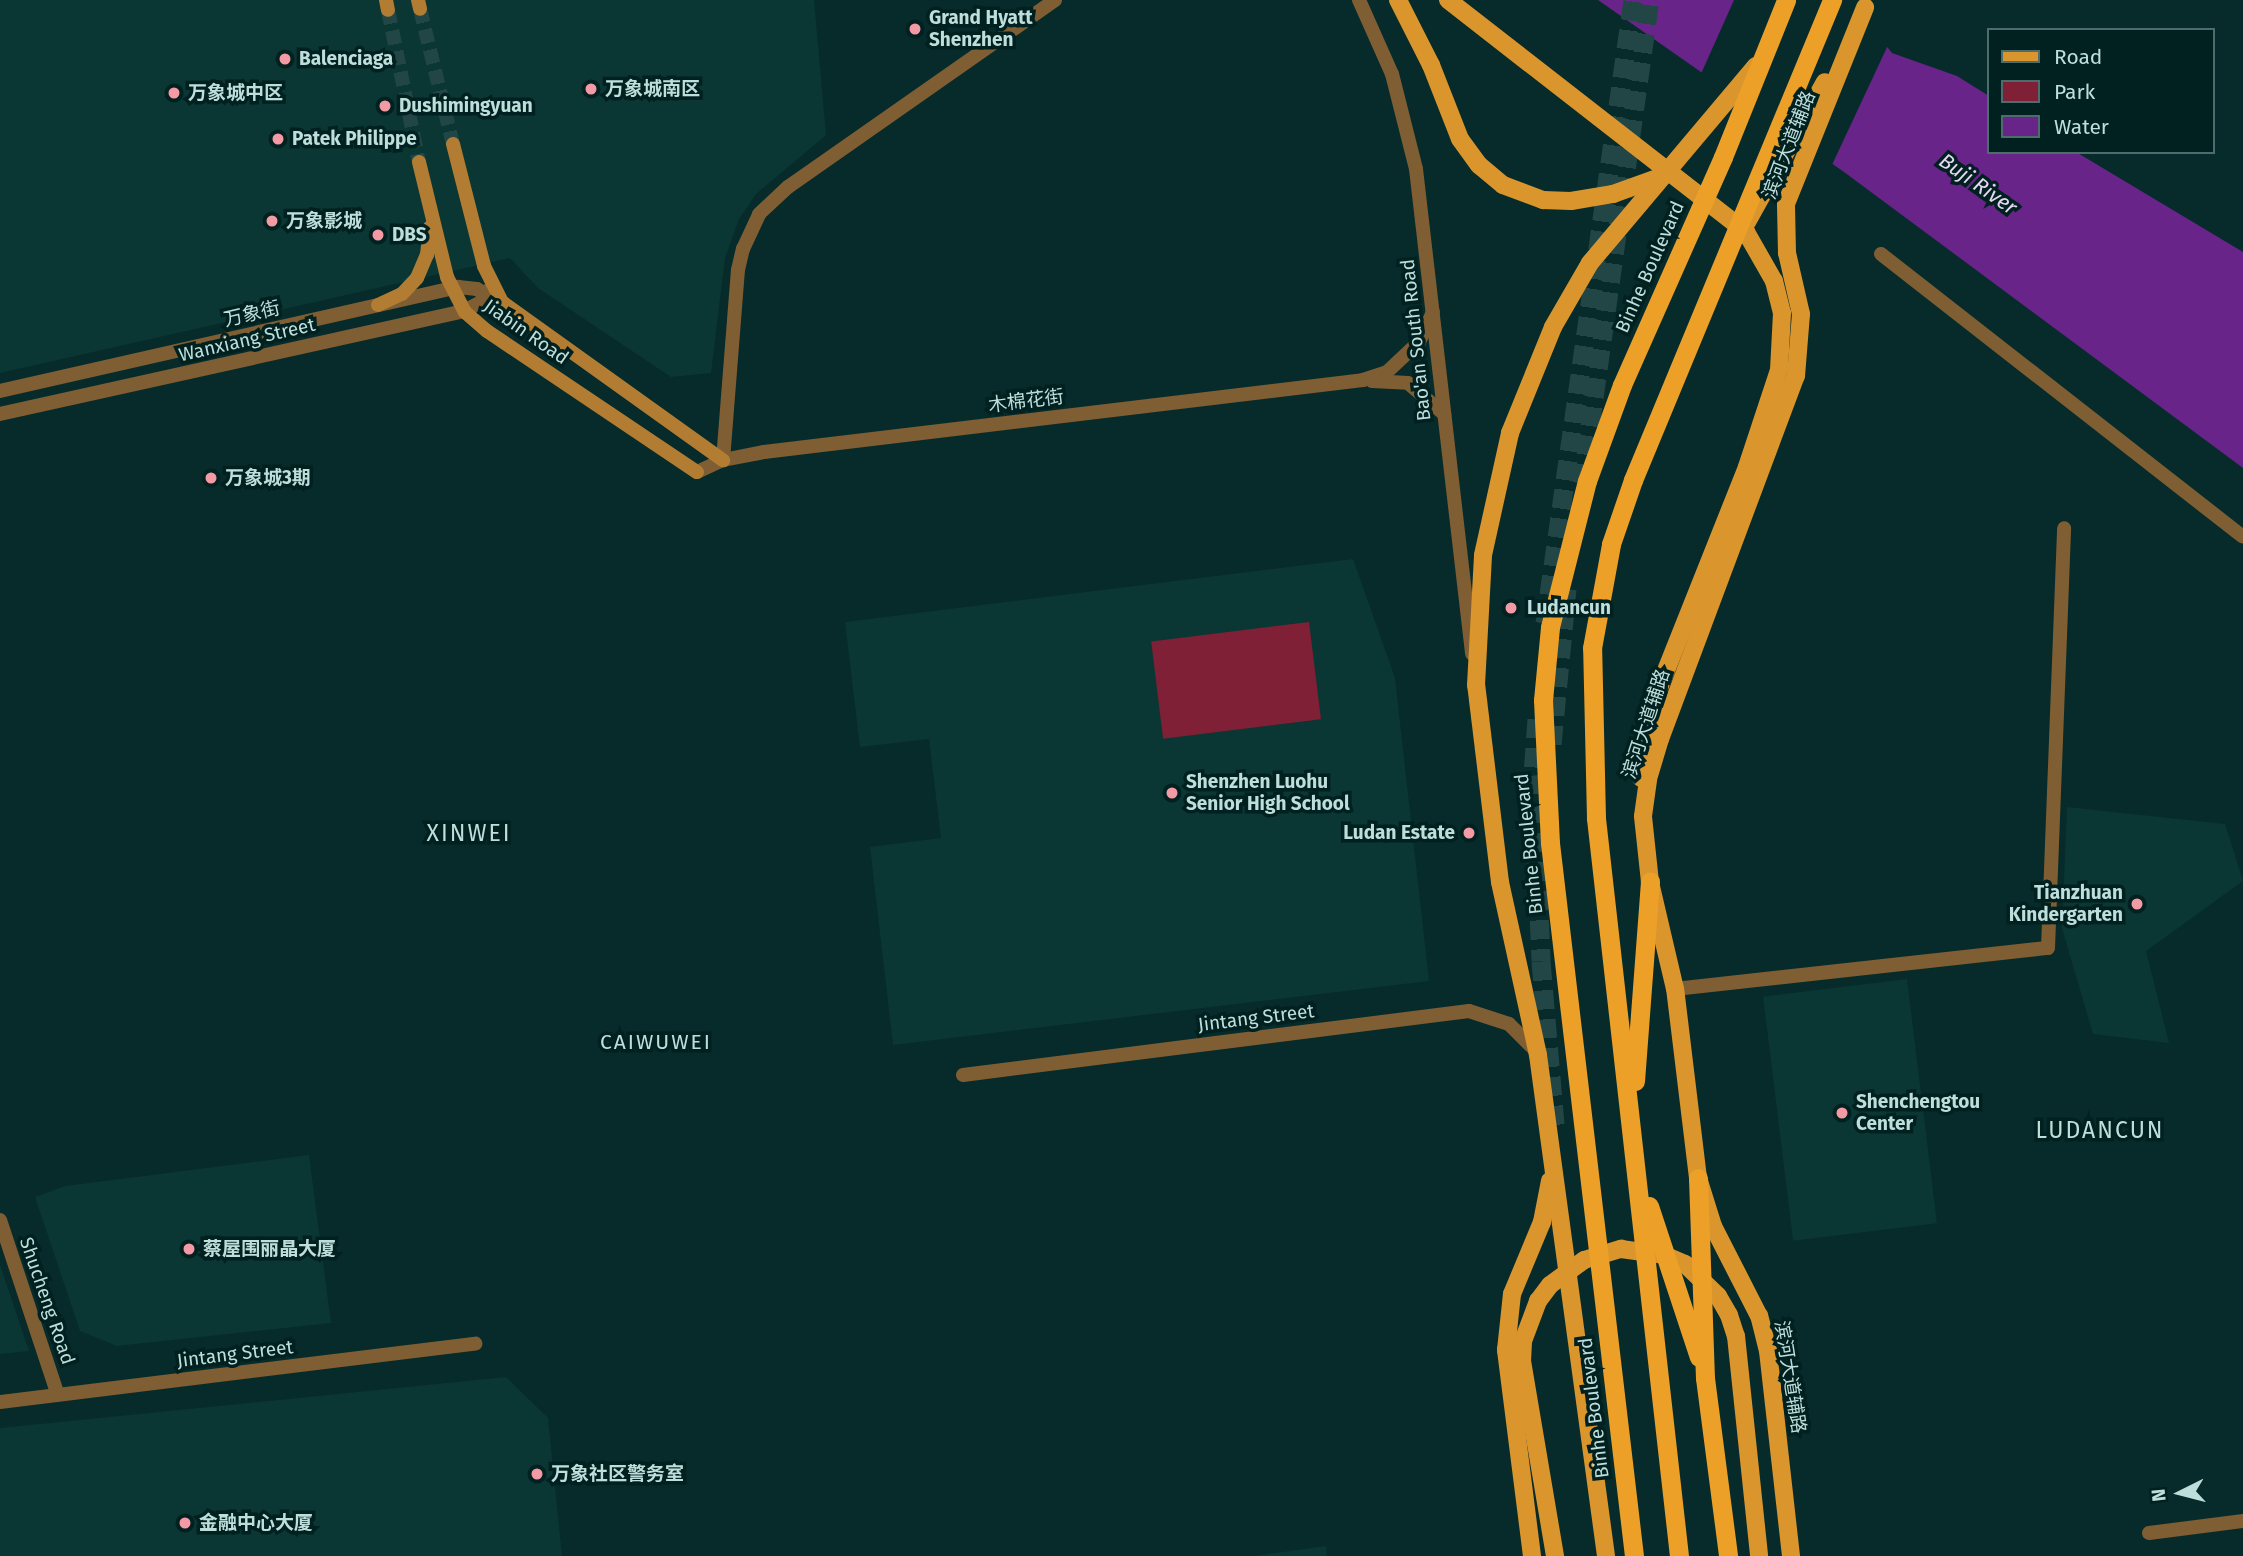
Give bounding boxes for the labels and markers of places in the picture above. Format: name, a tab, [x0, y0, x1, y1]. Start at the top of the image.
place label: Grand Hyatt Shenzhen	[929, 7, 1033, 51]
marker: Grand Hyatt Shenzhen	[907, 21, 923, 37]
place label: Balenciaga	[299, 48, 393, 70]
marker: Balenciaga	[277, 51, 293, 67]
place label: 万象城南区	[605, 78, 700, 100]
marker: 万象城南区	[583, 81, 599, 97]
place label: 万象城中区	[188, 82, 283, 104]
marker: 万象城中区	[166, 85, 182, 101]
place label: Dushimingyuan	[399, 95, 533, 117]
marker: Dushimingyuan	[377, 98, 393, 114]
place label: Patek Philippe	[292, 128, 417, 150]
marker: Patek Philippe	[270, 131, 286, 147]
place label: 万象影城	[286, 210, 362, 232]
marker: 万象影城	[264, 213, 280, 229]
place label: DBS	[392, 224, 427, 246]
marker: DBS	[370, 227, 386, 243]
place label: 万象城3期	[225, 467, 311, 489]
marker: 万象城3期	[203, 470, 219, 486]
place label: Ludancun	[1527, 597, 1611, 619]
marker: Ludancun	[1501, 598, 1521, 618]
place label: Shenzhen Luohu Senior High School	[1186, 771, 1350, 815]
marker: Shenzhen Luohu Senior High School	[1164, 785, 1180, 801]
place label: Ludan Estate	[1343, 822, 1455, 844]
marker: Ludan Estate	[1461, 825, 1477, 841]
place label: Tianzhuan Kindergarten	[2009, 882, 2123, 926]
marker: Tianzhuan Kindergarten	[2129, 896, 2145, 912]
place label: Shenchengtou Center	[1856, 1091, 1980, 1135]
marker: Shenchengtou Center	[1834, 1105, 1850, 1121]
place label: 蔡屋围丽晶大厦	[203, 1238, 336, 1260]
marker: 蔡屋围丽晶大厦	[181, 1241, 197, 1257]
place label: 万象社区警务室	[551, 1463, 684, 1485]
marker: 万象社区警务室	[529, 1466, 545, 1482]
place label: 金融中心大厦	[199, 1512, 313, 1534]
marker: 金融中心大厦	[177, 1515, 193, 1531]

